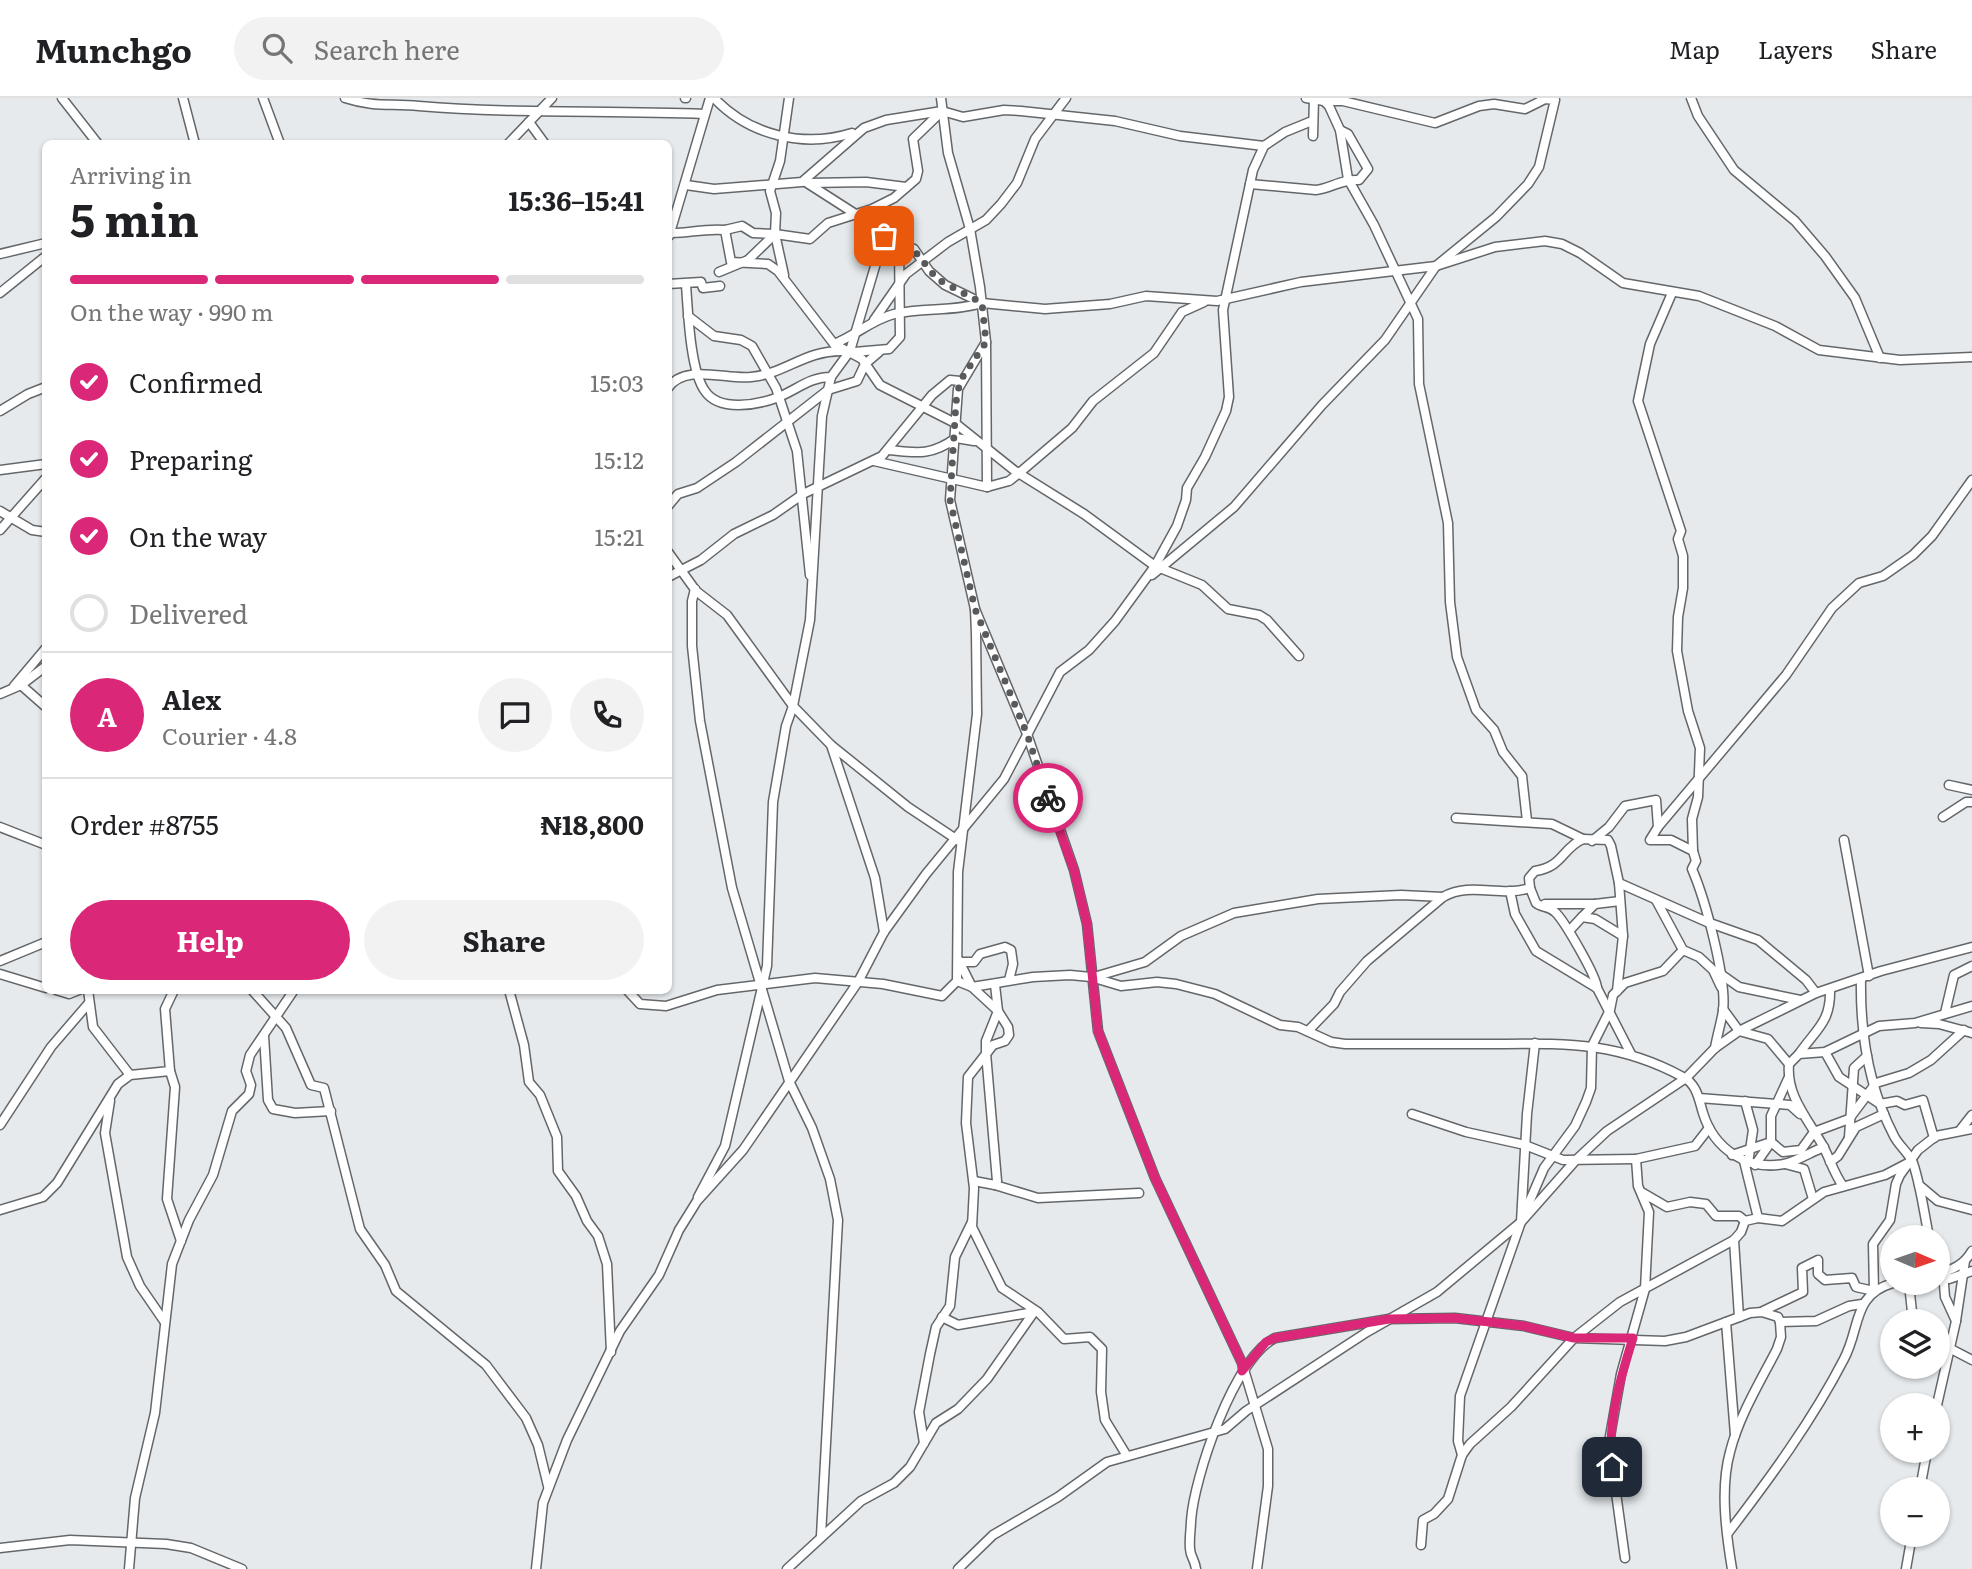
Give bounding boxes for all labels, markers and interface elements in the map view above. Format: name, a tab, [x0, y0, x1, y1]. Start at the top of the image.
search box	[234, 17, 724, 80]
text: Munchgo	[35, 24, 192, 73]
icon: search	[258, 29, 296, 67]
text: Search here	[314, 29, 460, 68]
text: Map	[1669, 31, 1720, 66]
text: Layers	[1758, 31, 1832, 66]
text: Share	[1870, 31, 1937, 66]
text: Arriving in	[70, 157, 192, 191]
text: 15:36–15:41	[509, 180, 644, 219]
text: 5 min	[70, 183, 199, 251]
pin	[854, 206, 914, 266]
icon: bag	[865, 217, 903, 255]
text: On the way · 990 m	[70, 294, 273, 328]
text: Confirmed	[129, 362, 263, 401]
icon: check	[70, 363, 108, 401]
text: 15:03	[590, 365, 644, 399]
text: Preparing	[129, 439, 252, 478]
icon: check	[70, 440, 108, 478]
text: 15:12	[594, 442, 644, 476]
text: On the way	[129, 516, 267, 555]
icon: check	[70, 517, 108, 555]
text: 15:21	[595, 519, 644, 553]
text: Delivered	[129, 593, 248, 632]
button: chat	[478, 678, 552, 752]
button: phone	[570, 678, 644, 752]
text: Alex	[162, 679, 221, 718]
text: A	[97, 696, 117, 735]
text: Courier · 4.8	[162, 718, 297, 752]
courier	[1013, 763, 1083, 833]
icon: bike	[1029, 779, 1067, 817]
text: Order #8755	[70, 804, 219, 843]
text: ₦18,800	[540, 804, 644, 843]
button: Help	[70, 900, 350, 980]
button: Share	[364, 900, 644, 980]
north arrow	[1880, 1225, 1950, 1295]
map controls	[1880, 1225, 1950, 1547]
button: layers	[1880, 1309, 1950, 1379]
button: +	[1880, 1393, 1950, 1463]
pin	[1582, 1437, 1642, 1497]
icon: home	[1593, 1448, 1631, 1486]
button: −	[1880, 1477, 1950, 1547]

